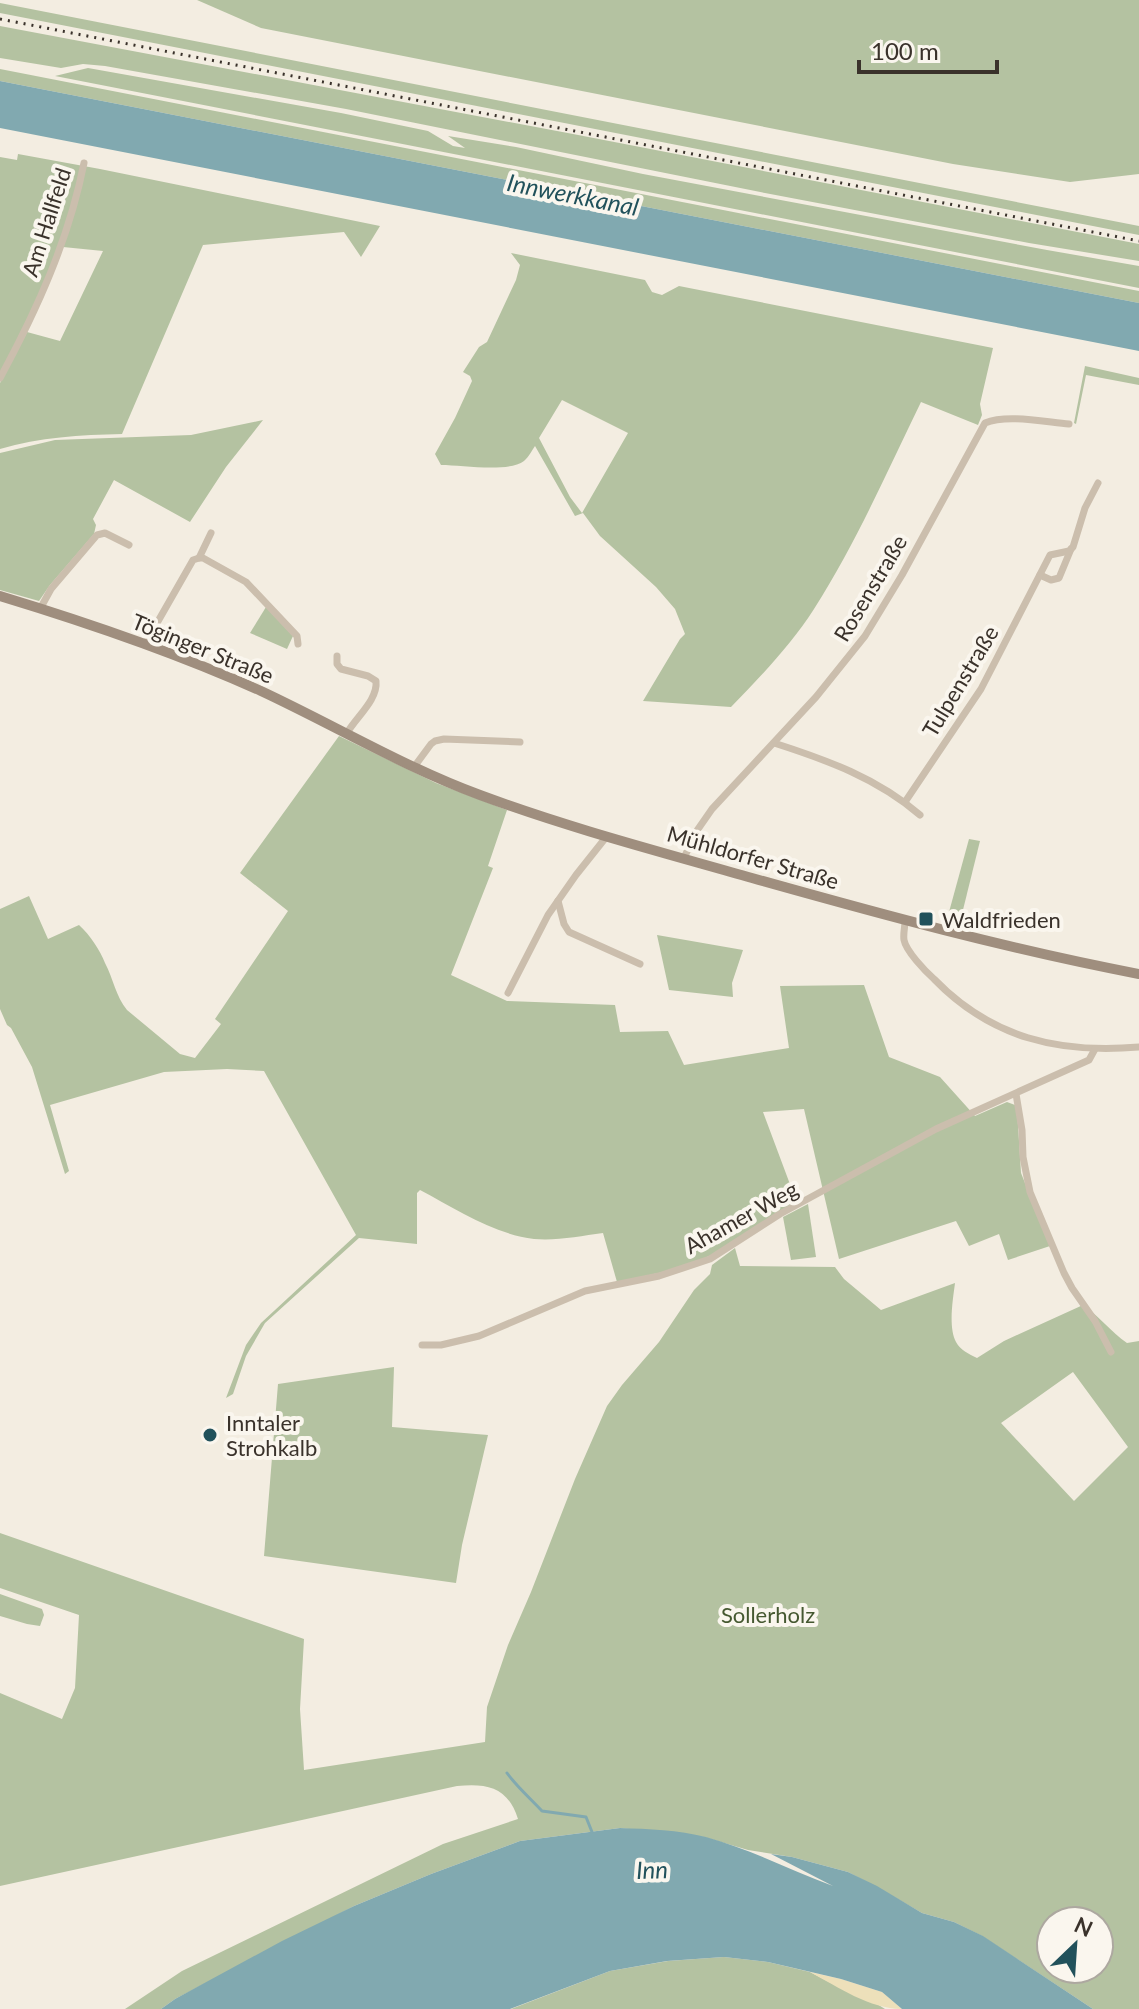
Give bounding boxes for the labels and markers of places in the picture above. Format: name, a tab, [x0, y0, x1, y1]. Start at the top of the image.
place label: Waldfrieden	[942, 906, 1061, 933]
marker: Waldfrieden	[917, 910, 935, 928]
place label: Inntaler Strohkalb	[226, 1409, 317, 1461]
marker: Inntaler Strohkalb	[201, 1426, 219, 1444]

